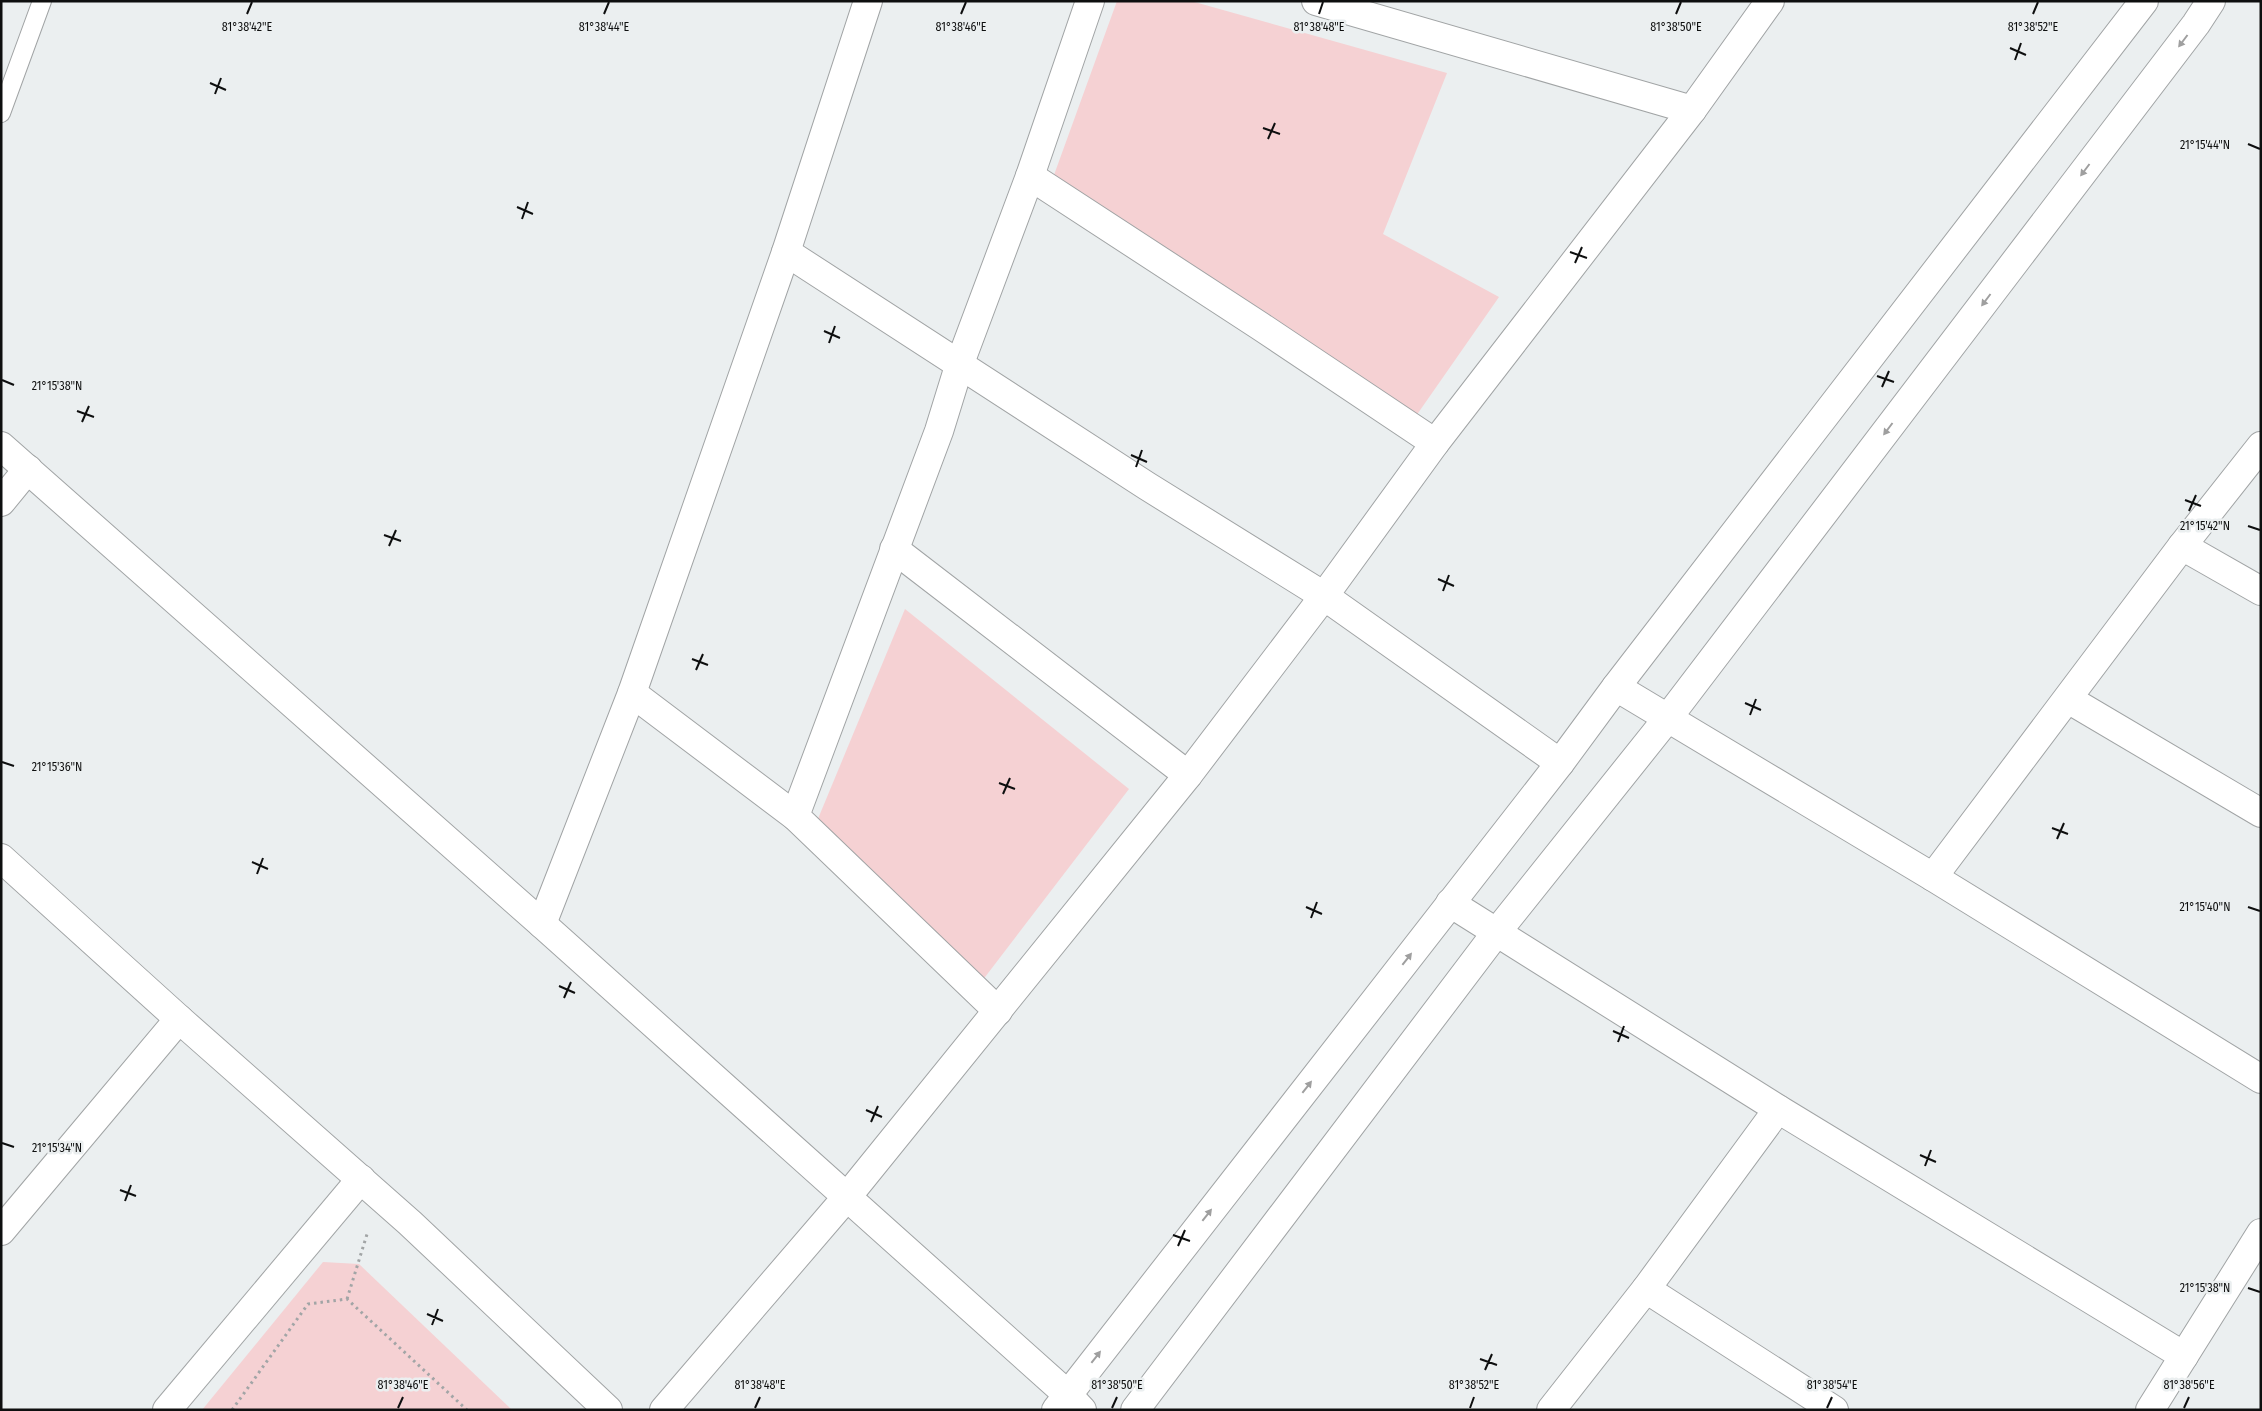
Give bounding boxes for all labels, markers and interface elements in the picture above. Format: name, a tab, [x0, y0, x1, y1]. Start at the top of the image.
text: 81°38'42"E	[222, 20, 273, 34]
text: 81°38'44"E	[579, 20, 630, 34]
text: 81°38'46"E	[936, 20, 987, 34]
text: 81°38'48"E	[1294, 20, 1345, 34]
text: 81°38'50"E	[1650, 20, 1702, 34]
text: 81°38'52"E	[2008, 20, 2059, 34]
one-way arrow	[2178, 34, 2189, 47]
text: 21°15'44"N	[2180, 138, 2230, 152]
one-way arrow	[2080, 163, 2090, 177]
one-way arrow	[1981, 293, 1992, 306]
text: 21°15'38"N	[32, 379, 82, 393]
one-way arrow	[1883, 422, 1893, 436]
text: 21°15'42"N	[2180, 519, 2230, 533]
text: 21°15'36"N	[32, 760, 82, 774]
text: 21°15'40"N	[2180, 900, 2230, 914]
one-way arrow	[1401, 953, 1412, 966]
one-way arrow	[1301, 1081, 1312, 1094]
text: 21°15'34"N	[32, 1141, 82, 1155]
one-way arrow	[1201, 1209, 1212, 1222]
text: 21°15'38"N	[2180, 1281, 2230, 1295]
one-way arrow	[1091, 1350, 1101, 1364]
text: 81°38'46"E	[378, 1378, 429, 1392]
text: 81°38'48"E	[735, 1378, 786, 1392]
text: 81°38'50"E	[1091, 1378, 1143, 1392]
text: 81°38'52"E	[1449, 1378, 1500, 1392]
text: 81°38'54"E	[1807, 1378, 1858, 1392]
text: 81°38'56"E	[2163, 1378, 2215, 1392]

